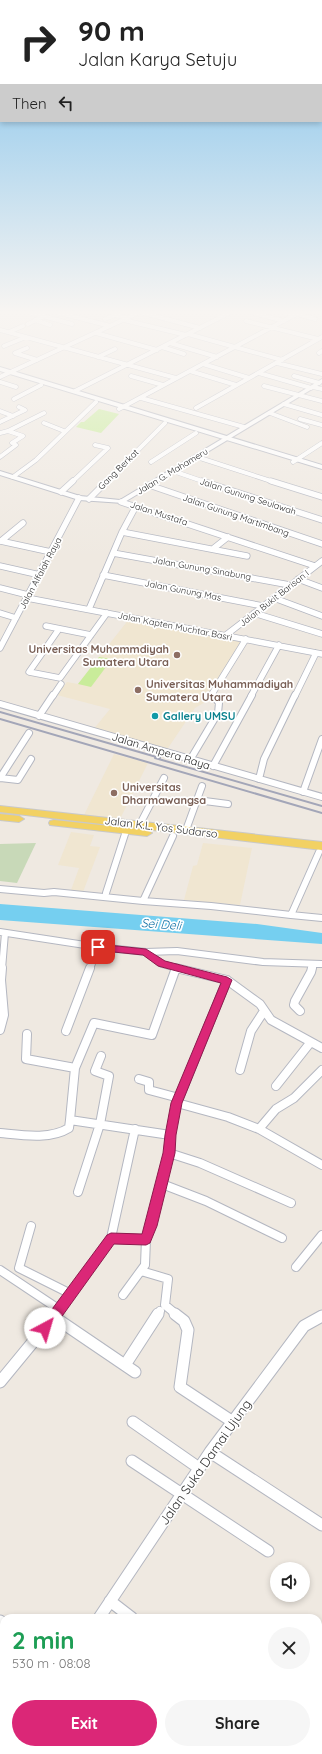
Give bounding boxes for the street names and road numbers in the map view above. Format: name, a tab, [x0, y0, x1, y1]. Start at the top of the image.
street label: Jalan G. Mahameru	[134, 445, 210, 497]
street label: Gang Berkat	[95, 446, 141, 492]
street label: Jalan Gunung Seulawah	[198, 475, 298, 517]
street label: Jalan Gunung Martimbang	[181, 492, 291, 538]
street label: Jalan Mustafa	[129, 499, 189, 527]
street label: Jalan Alfalah Raya	[16, 535, 64, 611]
street label: Jalan Gunung Sinabung	[152, 554, 252, 582]
street label: Jalan Bukit Barisan I	[237, 567, 311, 629]
street label: Jalan Gunung Mas	[144, 577, 222, 603]
street label: Jalan Kapten Muchtar Basri	[117, 610, 233, 642]
street label: Jalan Ampera Raya	[110, 729, 212, 773]
street label: Jalan K.L. Yos Sudarso	[104, 813, 219, 841]
street label: Jalan Suka Damai Ujung	[156, 1396, 254, 1528]

